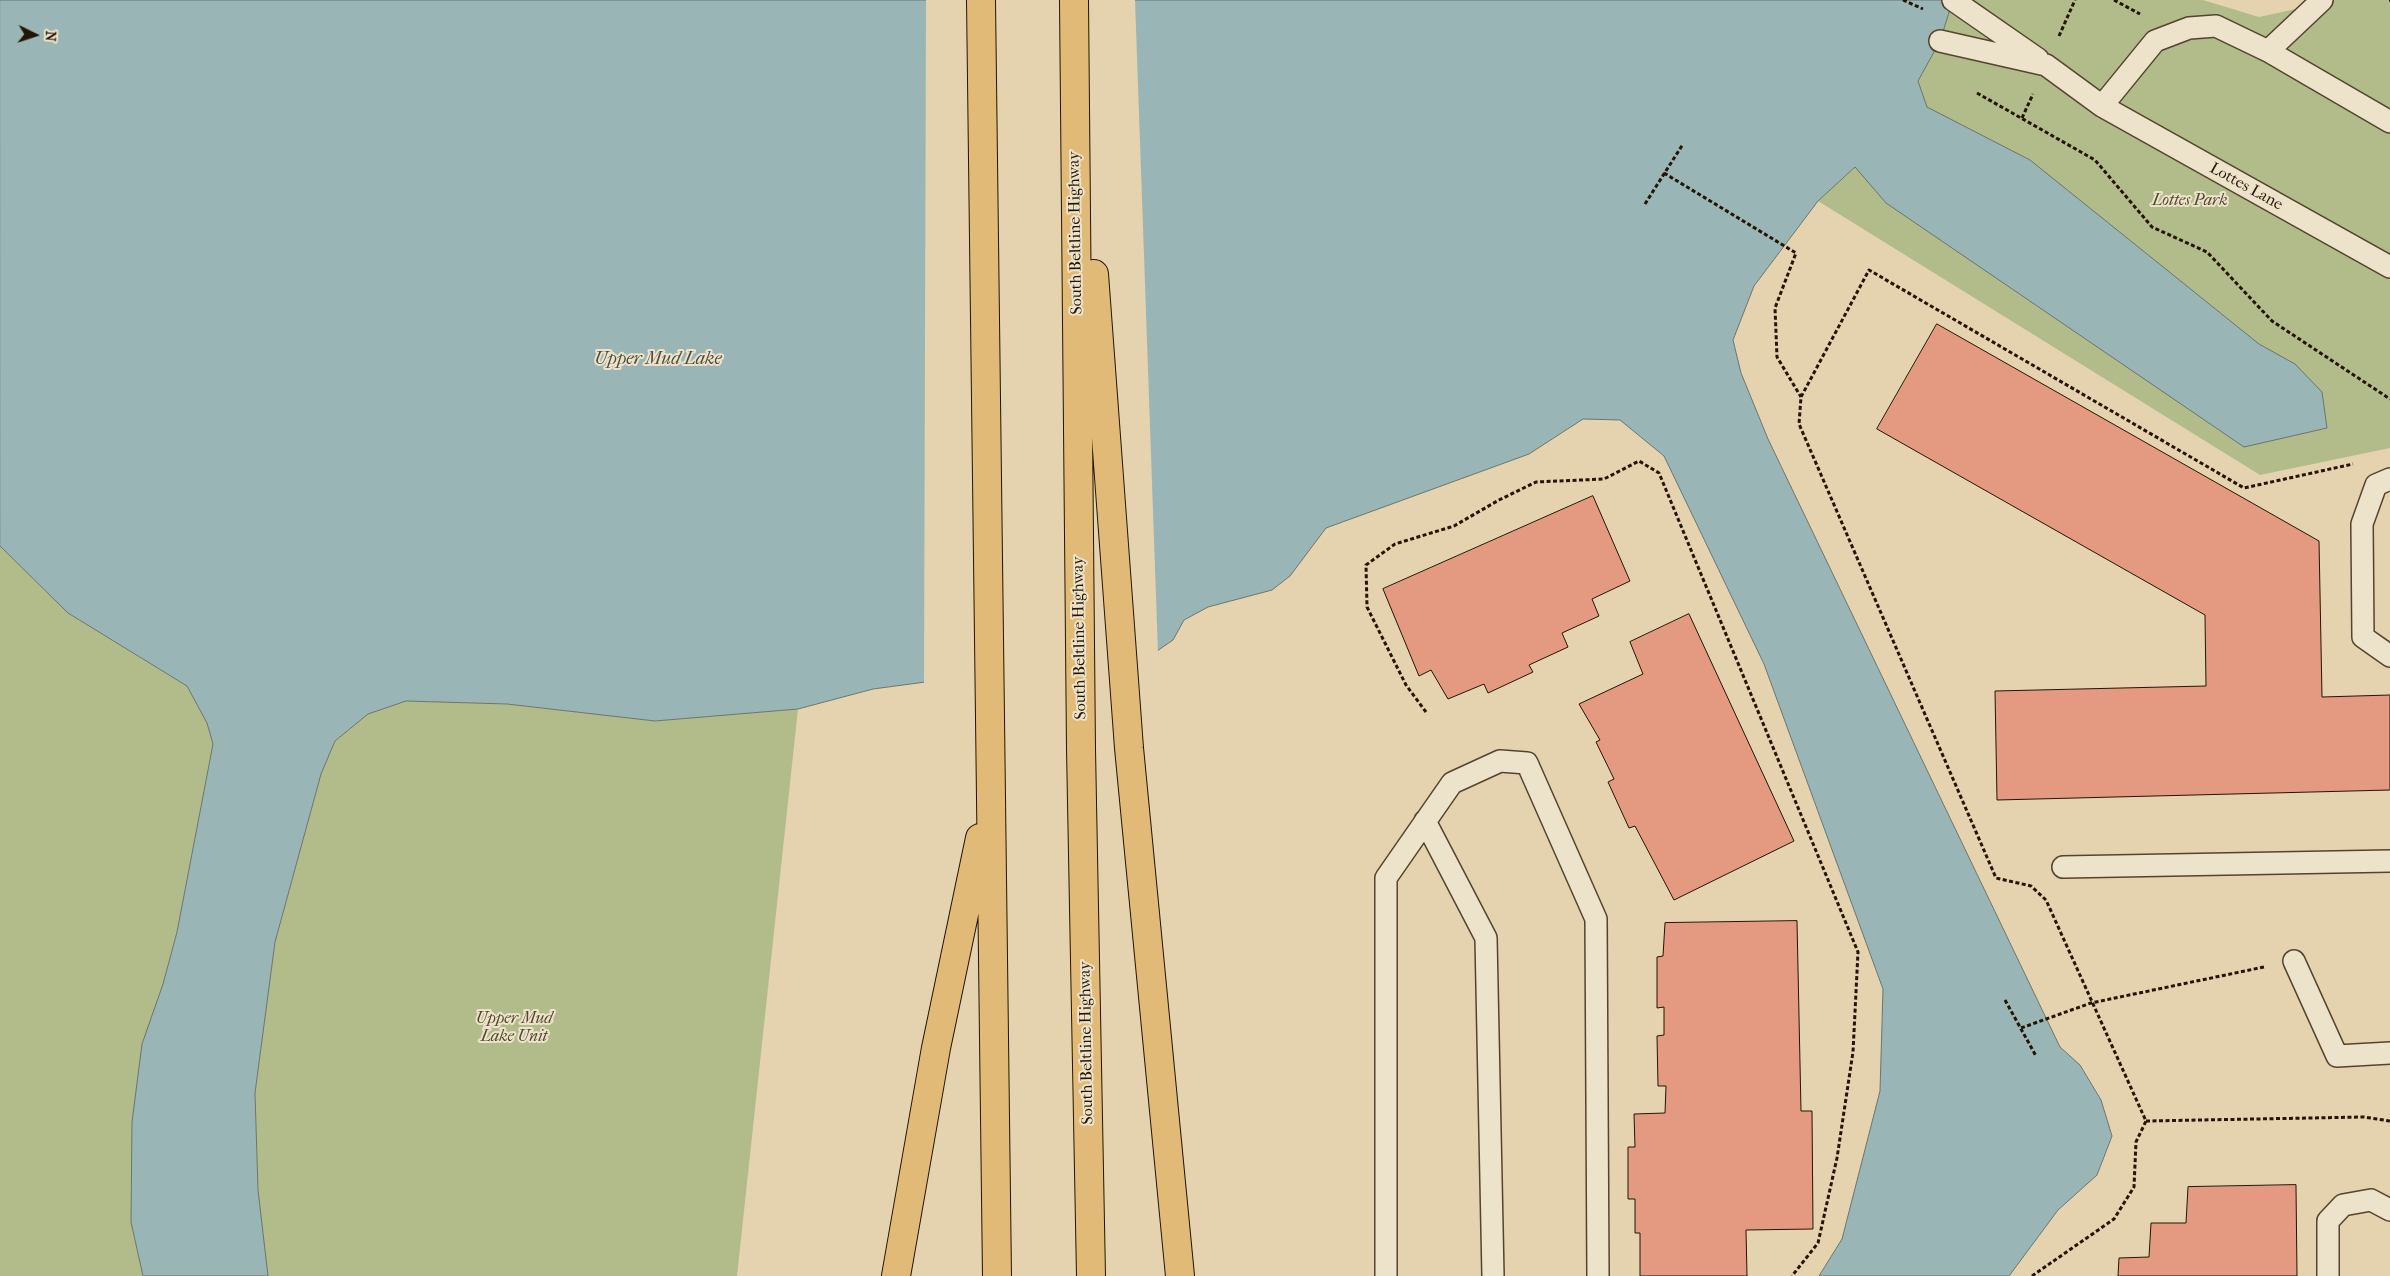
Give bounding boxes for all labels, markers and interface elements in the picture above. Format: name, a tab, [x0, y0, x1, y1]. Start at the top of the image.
north arrow	[10, 10, 60, 60]
text: N	[42, 30, 59, 42]
street label: South Beltline Highway	[1065, 151, 1087, 315]
street label: Lottes Lane	[2206, 159, 2286, 215]
park label: Lottes Park	[2152, 191, 2228, 211]
water label: Upper Mud Lake	[594, 349, 722, 371]
street label: South Beltline Highway	[1069, 556, 1091, 720]
street label: South Beltline Highway	[1076, 961, 1098, 1125]
park label: Upper Mud Lake Unit	[476, 1009, 552, 1047]

